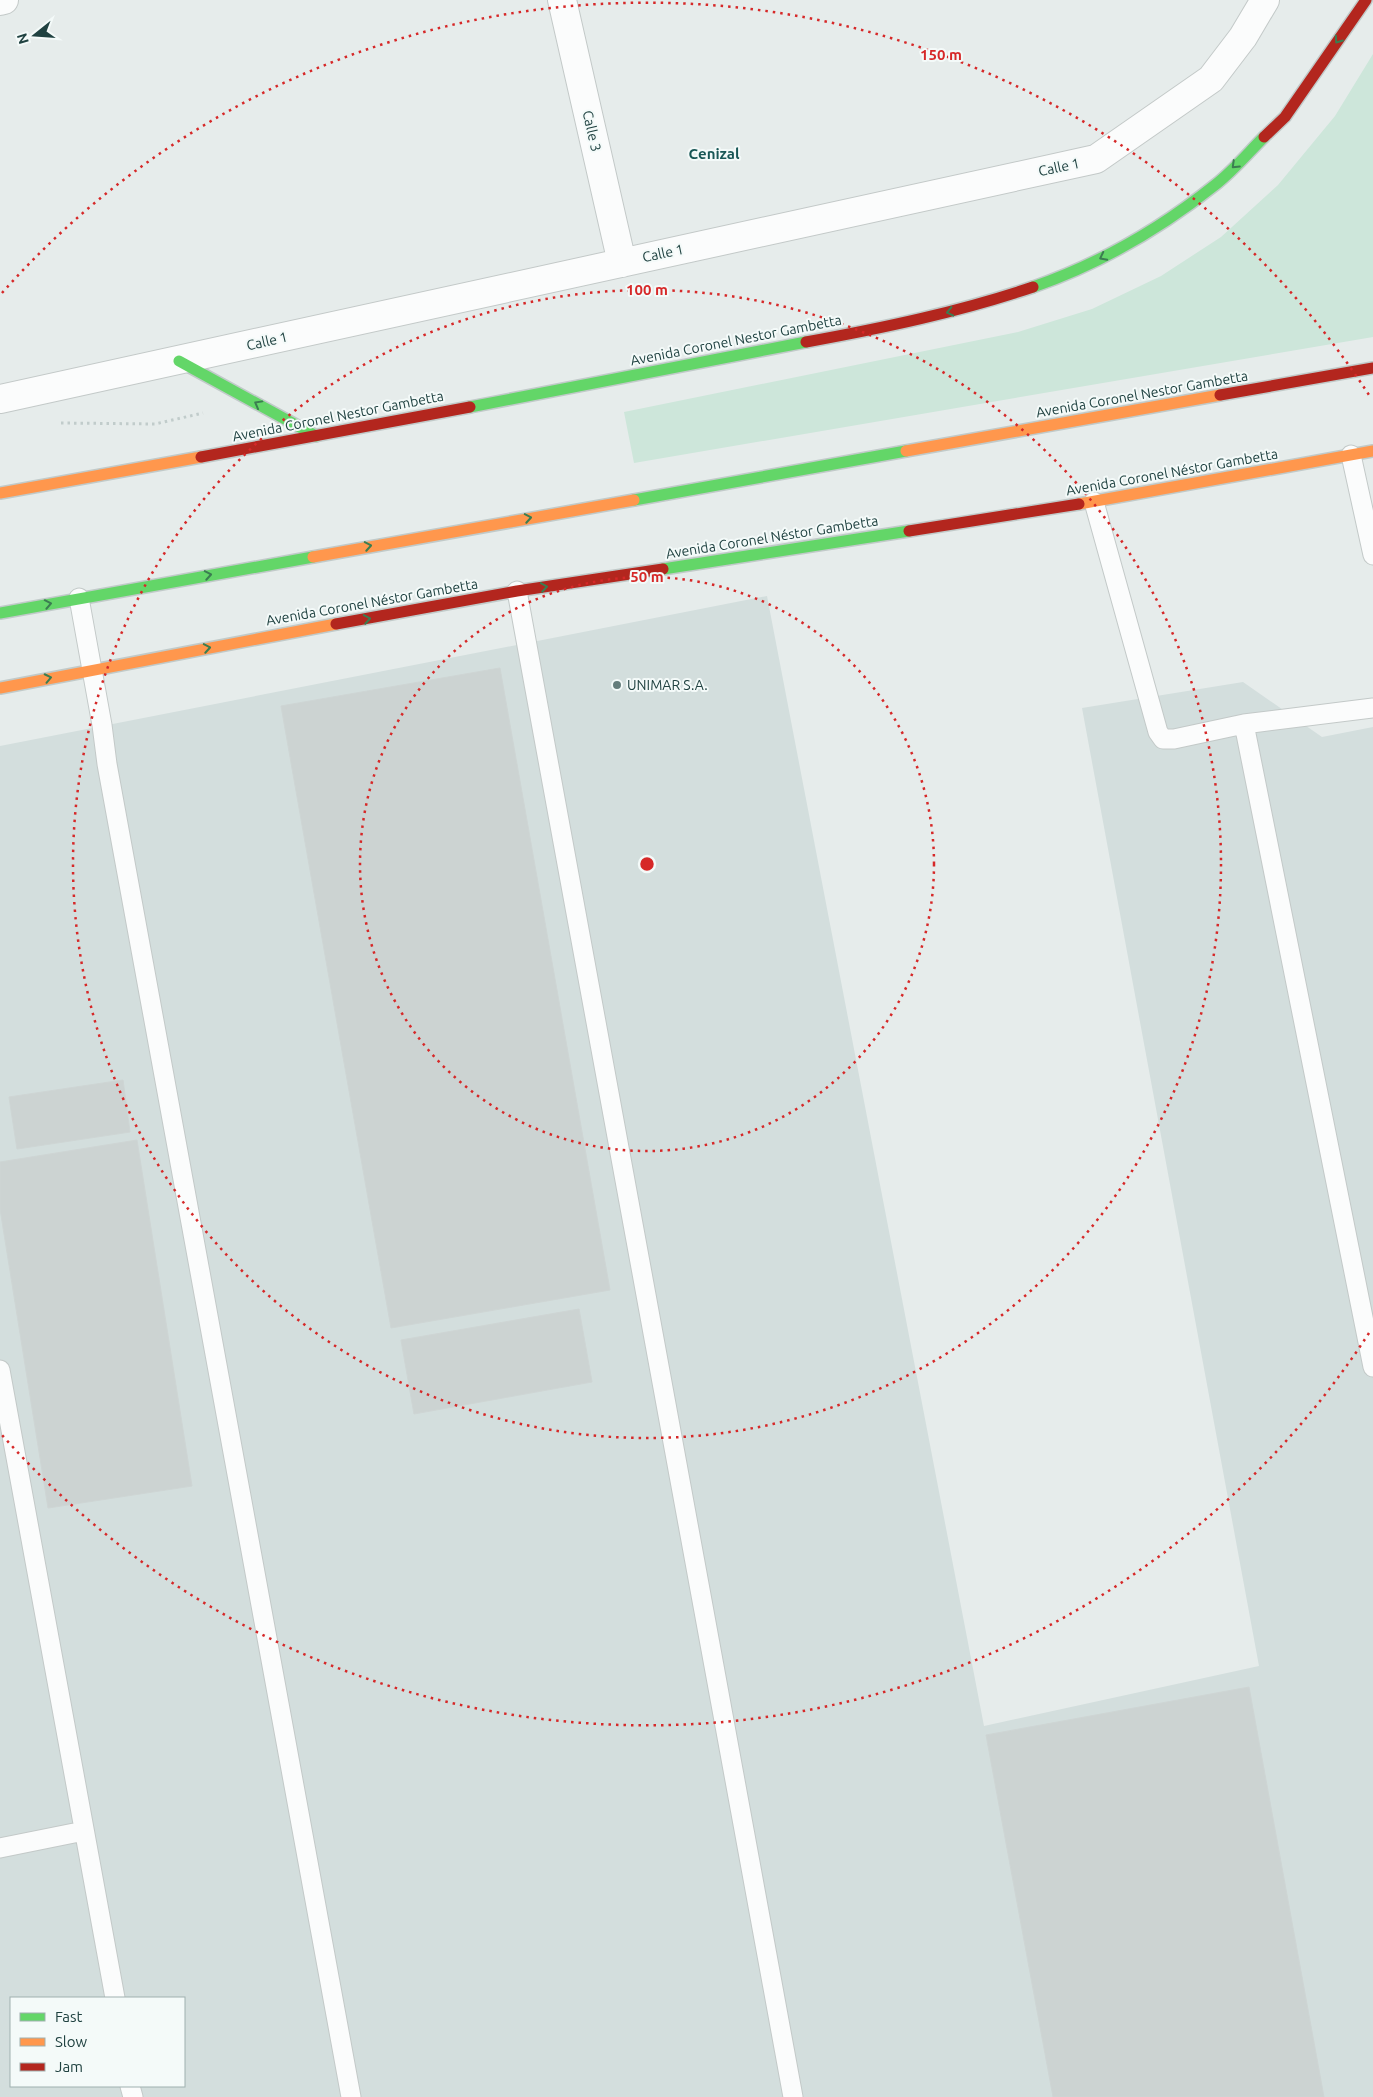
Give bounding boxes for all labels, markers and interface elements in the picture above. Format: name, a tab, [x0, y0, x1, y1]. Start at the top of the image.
north arrow	[10, 10, 60, 60]
text: N	[13, 31, 32, 46]
one-way arrow	[1335, 34, 1344, 44]
text: 150 m	[920, 46, 962, 63]
street label: Calle 3	[579, 109, 605, 153]
district label: Cenizal	[689, 145, 740, 162]
street label: Calle 1	[1037, 155, 1081, 179]
one-way arrow	[1232, 159, 1241, 168]
street label: Calle 1	[641, 241, 685, 265]
one-way arrow	[1099, 251, 1108, 261]
text: 100 m	[626, 281, 668, 298]
one-way arrow	[946, 306, 955, 317]
street label: Avenida Coronel Nestor Gambetta	[629, 312, 843, 368]
street label: Calle 1	[245, 328, 289, 354]
street label: Avenida Coronel Nestor Gambetta	[1035, 367, 1249, 421]
street label: Avenida Coronel Nestor Gambetta	[231, 388, 445, 444]
one-way arrow	[254, 400, 263, 410]
street label: Avenida Coronel Néstor Gambetta	[1065, 445, 1279, 499]
street label: Avenida Coronel Néstor Gambetta	[665, 512, 879, 562]
one-way arrow	[523, 514, 532, 524]
one-way arrow	[363, 542, 372, 552]
text: 50 m	[630, 568, 664, 585]
one-way arrow	[203, 570, 212, 580]
street label: Avenida Coronel Néstor Gambetta	[265, 575, 479, 629]
one-way arrow	[541, 582, 549, 593]
one-way arrow	[43, 599, 52, 609]
one-way arrow	[363, 614, 372, 624]
one-way arrow	[203, 643, 212, 653]
one-way arrow	[43, 673, 52, 684]
place label: UNIMAR S.A.	[627, 677, 708, 693]
marker: UNIMAR S.A.	[611, 679, 623, 691]
centre of rings	[638, 855, 656, 873]
legend	[10, 1997, 185, 2087]
text: Fast	[55, 2008, 83, 2025]
text: Slow	[55, 2033, 88, 2050]
text: Jam	[55, 2058, 83, 2075]

